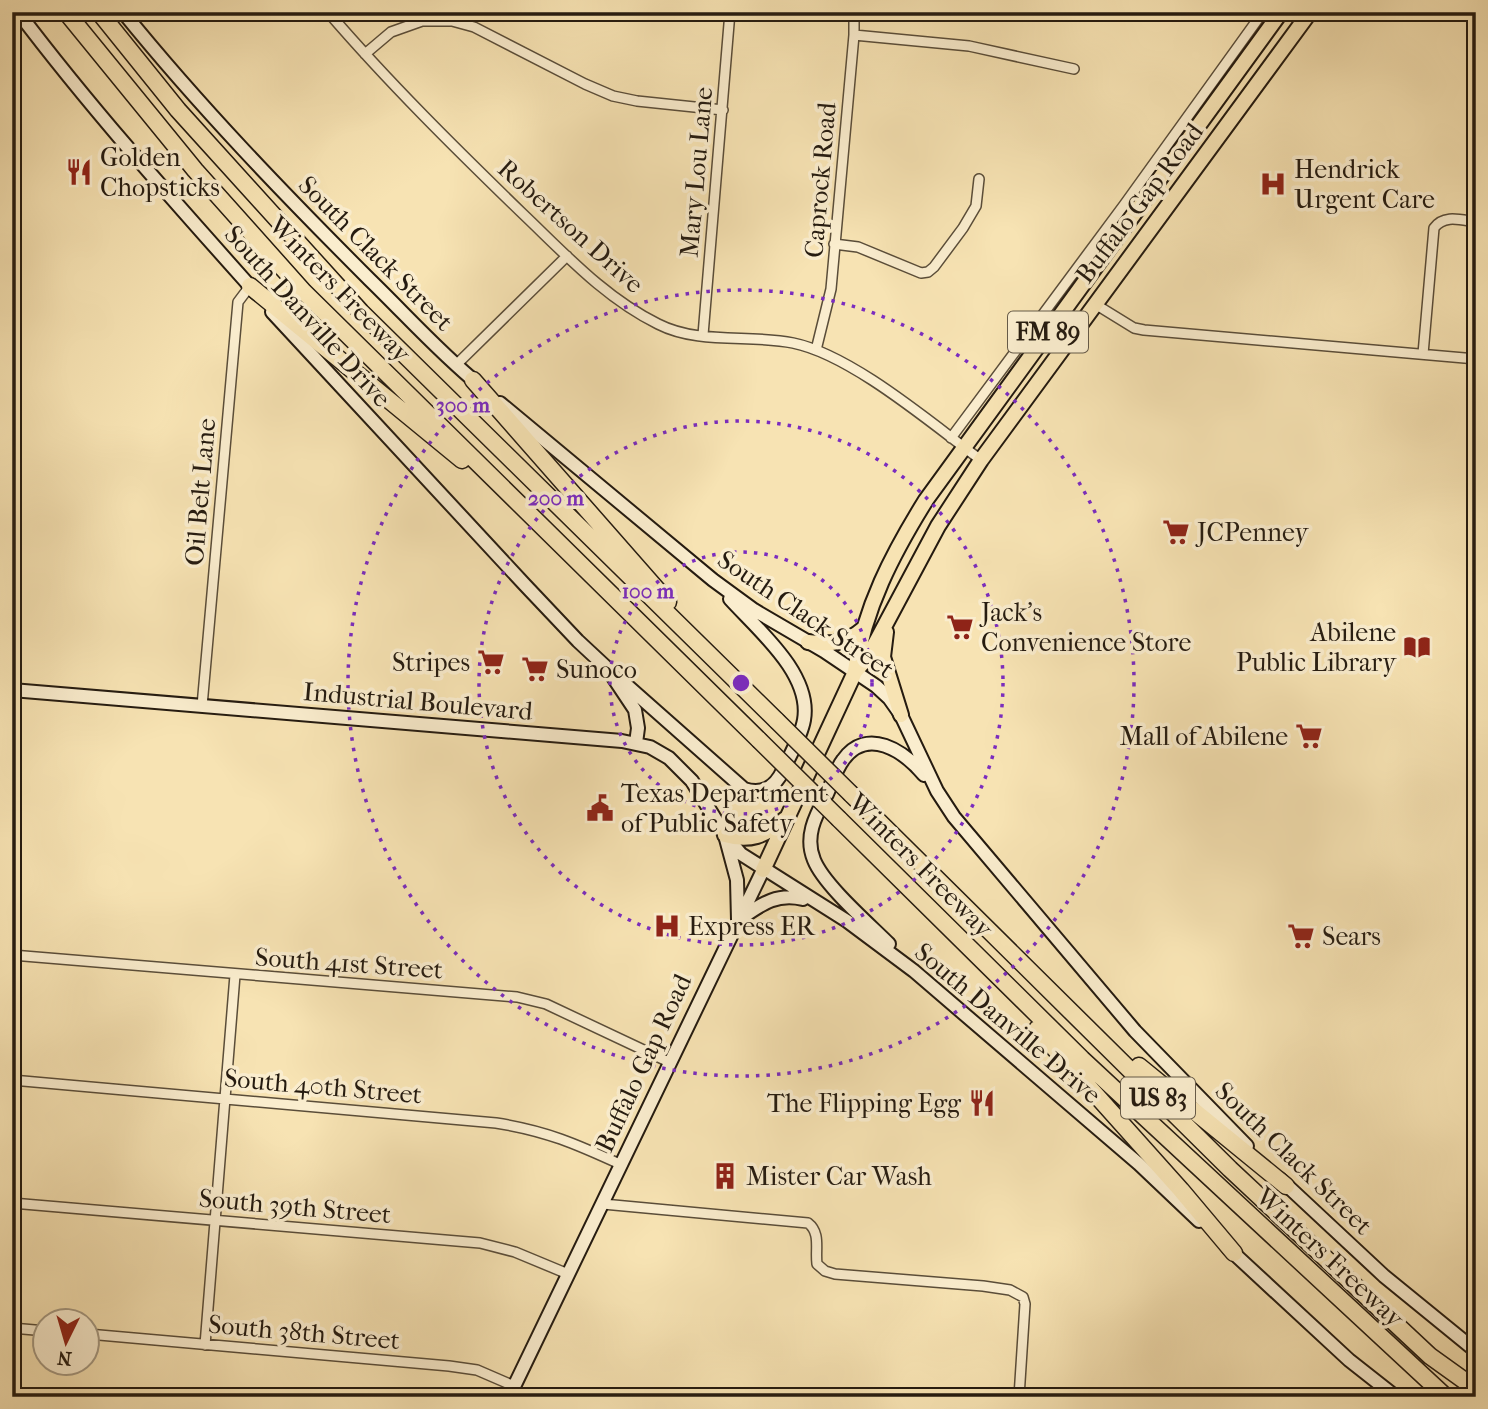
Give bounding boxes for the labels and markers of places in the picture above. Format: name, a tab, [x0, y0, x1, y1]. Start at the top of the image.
place label: Golden Chopsticks	[100, 142, 220, 203]
place label: Hendrick Urgent Care	[1294, 154, 1435, 215]
restaurant icon: Golden Chopsticks	[64, 157, 94, 187]
hospital icon: Hendrick Urgent Care	[1258, 169, 1288, 199]
supermarket icon: JCPenney	[1161, 517, 1191, 547]
place label: JCPenney	[1195, 517, 1310, 548]
place label: Jack's Convenience Store	[979, 597, 1191, 658]
supermarket icon: Jack's Convenience Store	[945, 612, 975, 642]
place label: Abilene Public Library	[1236, 617, 1397, 678]
library icon: Abilene Public Library	[1402, 632, 1432, 662]
place label: Stripes	[392, 647, 470, 678]
supermarket icon: Stripes	[476, 647, 506, 677]
supermarket icon: Sunoco	[520, 654, 550, 684]
place label: Sunoco	[556, 654, 637, 685]
centre of rings	[729, 671, 753, 695]
place label: Mall of Abilene	[1119, 721, 1288, 752]
supermarket icon: Mall of Abilene	[1294, 721, 1324, 751]
place label: Texas Department of Public Safety	[621, 778, 828, 839]
public building icon: Texas Department of Public Safety	[585, 793, 615, 823]
hospital icon: Express ER	[652, 911, 682, 941]
place label: Express ER	[688, 911, 816, 942]
supermarket icon: Sears	[1286, 921, 1316, 951]
place label: Sears	[1322, 921, 1381, 952]
place label: The Flipping Egg	[767, 1088, 962, 1119]
restaurant icon: The Flipping Egg	[967, 1088, 997, 1118]
building icon: Mister Car Wash	[710, 1161, 740, 1191]
place label: Mister Car Wash	[746, 1161, 932, 1192]

